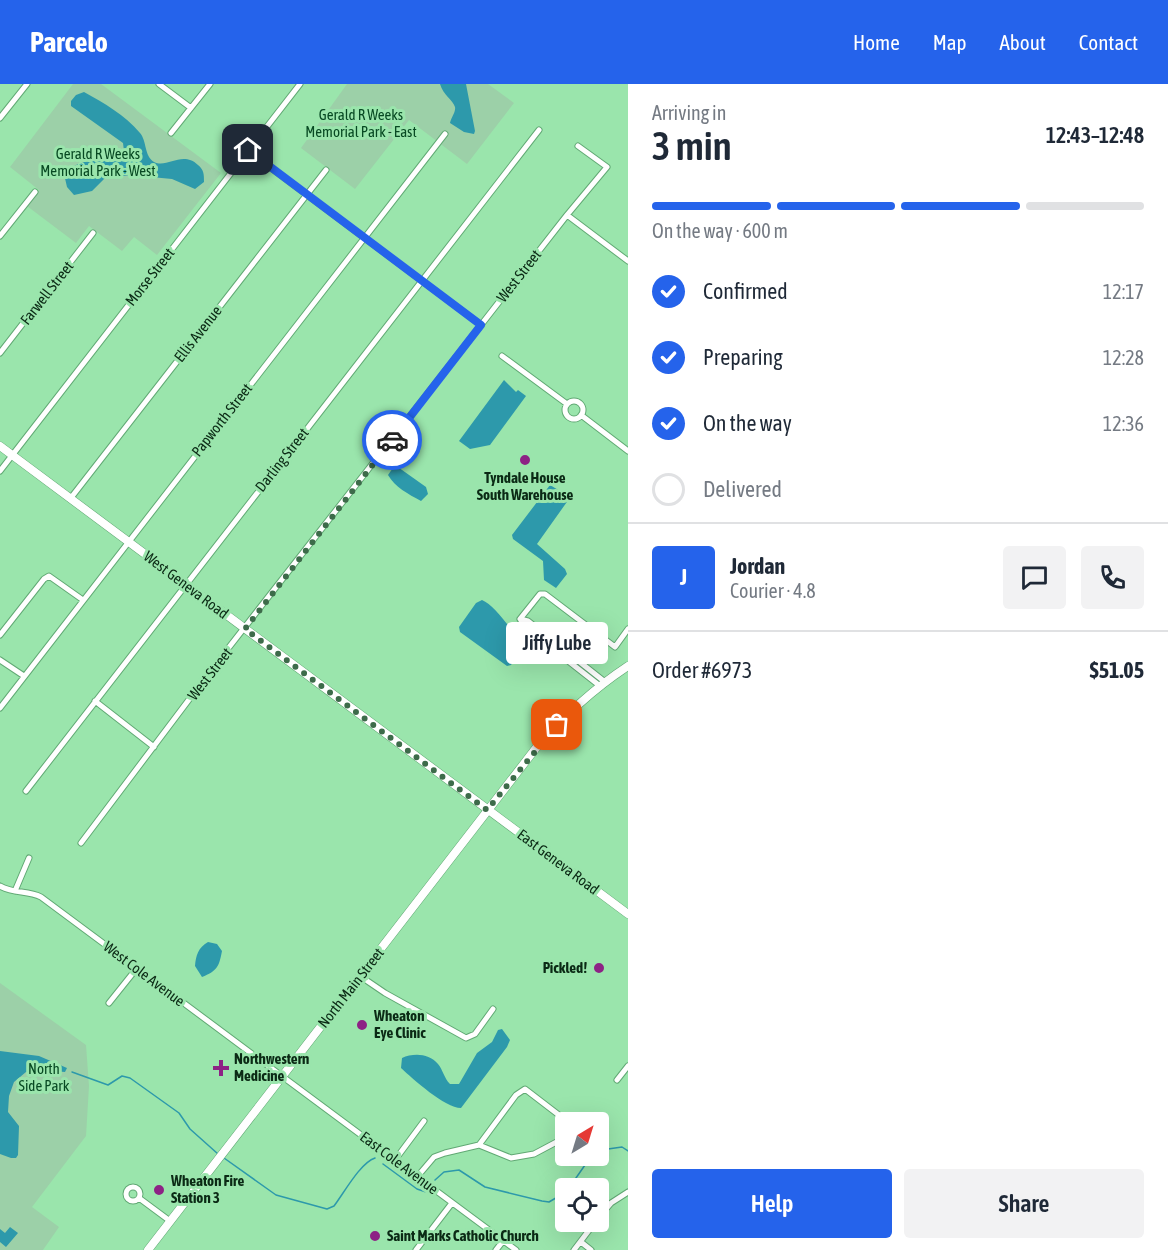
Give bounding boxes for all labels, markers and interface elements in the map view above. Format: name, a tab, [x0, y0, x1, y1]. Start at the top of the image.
text: Parcelo	[30, 26, 108, 58]
text: Home	[853, 30, 900, 54]
text: Map	[933, 30, 967, 54]
text: About	[1000, 30, 1046, 54]
text: Contact	[1079, 30, 1138, 54]
text: Arriving in	[652, 101, 726, 124]
park label: Gerald R Weeks Memorial Park - East	[305, 106, 417, 140]
text: 12:43–12:48	[1046, 122, 1144, 148]
pin	[222, 124, 273, 175]
text: 3 min	[652, 124, 732, 168]
icon: home	[231, 133, 264, 166]
park label: Gerald R Weeks Memorial Park - West	[40, 145, 156, 179]
text: On the way · 600 m	[652, 219, 788, 242]
street label: Morse Street	[122, 244, 177, 309]
street label: West Street	[493, 246, 544, 305]
street label: Farwell Street	[17, 258, 77, 328]
icon: check	[652, 275, 685, 308]
text: Confirmed	[703, 278, 788, 304]
text: 12:17	[1103, 280, 1144, 303]
street label: Ellis Avenue	[170, 302, 225, 365]
icon: check	[652, 341, 685, 374]
text: Preparing	[703, 344, 783, 370]
text: 12:28	[1103, 346, 1144, 369]
street label: Papworth Street	[188, 380, 255, 459]
icon: check	[652, 407, 685, 440]
courier	[362, 410, 422, 470]
text: On the way	[703, 410, 792, 436]
text: 12:36	[1103, 412, 1144, 435]
icon: car	[376, 424, 409, 457]
street label: Darling Street	[252, 425, 312, 495]
marker: Tyndale House South Warehouse	[518, 453, 532, 467]
place label: Tyndale House South Warehouse	[477, 469, 573, 503]
text: Delivered	[703, 476, 782, 502]
button: chat	[1003, 546, 1066, 609]
button: phone	[1081, 546, 1144, 609]
street label: West Geneva Road	[141, 547, 232, 622]
text: Jordan	[730, 553, 785, 579]
text: J	[680, 564, 687, 590]
text: Courier · 4.8	[730, 579, 816, 602]
callout: Jiffy Lube	[506, 623, 608, 665]
text: Jiffy Lube	[523, 631, 591, 654]
street label: West Street	[184, 644, 235, 703]
text: Order #6973	[652, 657, 752, 683]
text: $51.05	[1089, 657, 1144, 683]
pin	[531, 699, 582, 750]
icon: bag	[540, 708, 573, 741]
street label: East Geneva Road	[514, 825, 602, 898]
street label: West Cole Avenue	[100, 938, 188, 1010]
street label: North Main Street	[314, 944, 387, 1031]
place label: Pickled!	[543, 959, 587, 976]
marker: Pickled!	[592, 961, 606, 975]
place label: Wheaton Eye Clinic	[373, 1007, 426, 1041]
marker: Wheaton Eye Clinic	[355, 1018, 369, 1032]
place label: Northwestern Medicine	[234, 1050, 309, 1084]
marker: Northwestern Medicine	[212, 1059, 230, 1077]
park label: North Side Park	[19, 1060, 70, 1094]
north arrow	[555, 1112, 609, 1166]
map controls	[555, 1112, 609, 1232]
street label: East Cole Avenue	[357, 1128, 442, 1198]
button: Help	[652, 1169, 892, 1238]
button: Share	[904, 1169, 1144, 1238]
place label: Wheaton Fire Station 3	[170, 1172, 244, 1206]
button: locate	[555, 1178, 609, 1232]
marker: Wheaton Fire Station 3	[152, 1183, 166, 1197]
place label: Saint Marks Catholic Church	[387, 1227, 539, 1244]
marker: Saint Marks Catholic Church	[368, 1229, 382, 1243]

